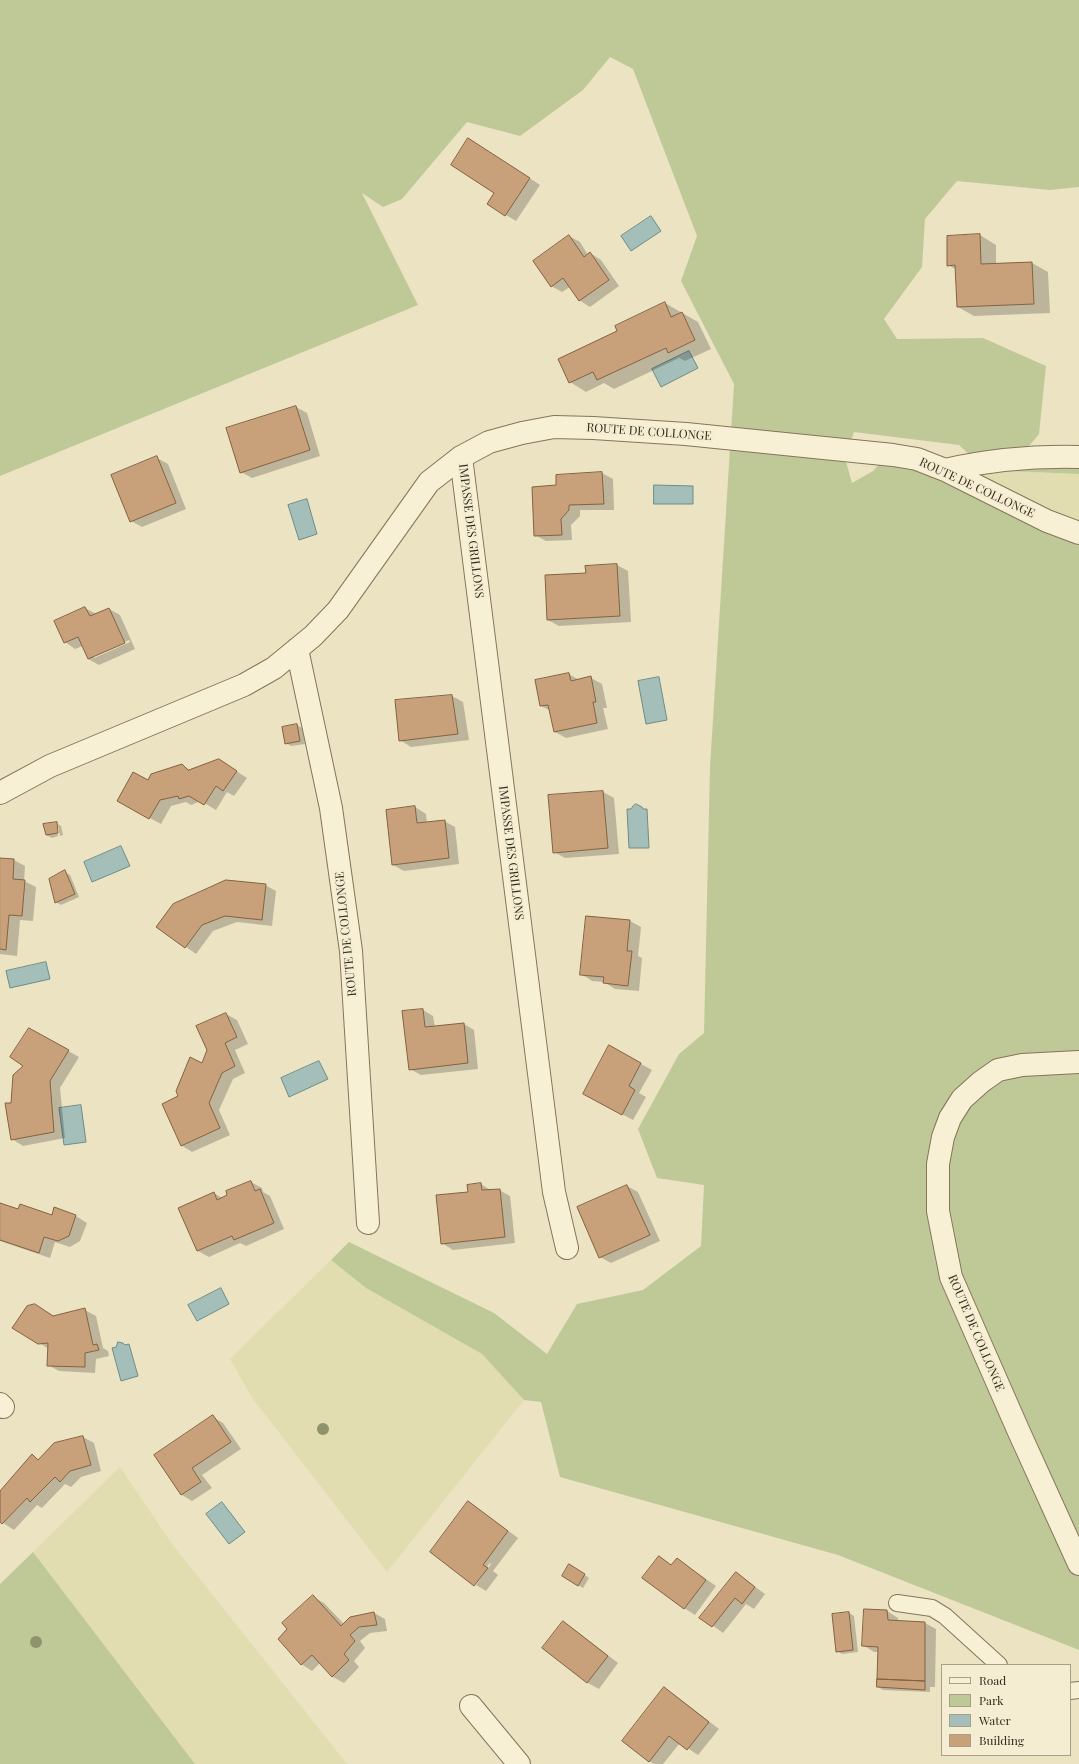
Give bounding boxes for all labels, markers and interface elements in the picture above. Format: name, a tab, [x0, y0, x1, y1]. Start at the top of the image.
street label: ROUTE DE COLLONGE	[586, 420, 712, 444]
street label: ROUTE DE COLLONGE	[917, 455, 1037, 521]
street label: IMPASSE DES GRILLONS	[456, 463, 486, 599]
street label: IMPASSE DES GRILLONS	[496, 785, 526, 921]
street label: ROUTE DE COLLONGE	[332, 871, 360, 997]
street label: ROUTE DE COLLONGE	[945, 1272, 1007, 1394]
legend	[941, 1664, 1071, 1756]
text: Road	[979, 1672, 1006, 1688]
text: Park	[979, 1692, 1004, 1708]
text: Water	[979, 1712, 1011, 1728]
text: Building	[979, 1732, 1024, 1748]

